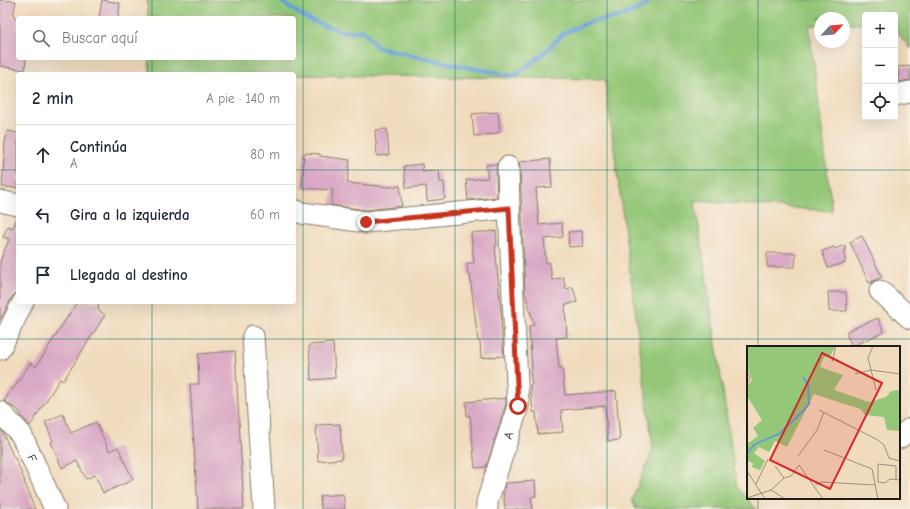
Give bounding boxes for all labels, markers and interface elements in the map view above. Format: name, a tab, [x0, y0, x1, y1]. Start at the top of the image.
north arrow	[814, 12, 850, 48]
map controls	[862, 12, 898, 120]
button: +	[862, 12, 898, 48]
search box	[16, 16, 296, 60]
icon: search	[30, 27, 52, 49]
text: Buscar aquí	[62, 29, 138, 47]
button: −	[862, 48, 898, 84]
button: locate	[862, 84, 898, 120]
text: 2 min	[32, 89, 73, 108]
text: A pie · 140 m	[206, 91, 280, 106]
text: Continúa	[70, 138, 127, 156]
icon: ahead	[32, 144, 54, 166]
text: 80 m	[250, 147, 280, 162]
text: A	[70, 156, 78, 171]
icon: left	[32, 204, 54, 226]
text: Gira a la izquierda	[70, 206, 190, 224]
text: 60 m	[250, 207, 280, 222]
route end	[357, 213, 375, 231]
icon: arrive	[32, 264, 54, 286]
text: Llegada al destino	[70, 266, 188, 284]
inset map	[747, 346, 900, 499]
route start	[509, 397, 527, 415]
street label: A	[501, 430, 516, 441]
street label: F	[24, 452, 40, 464]

